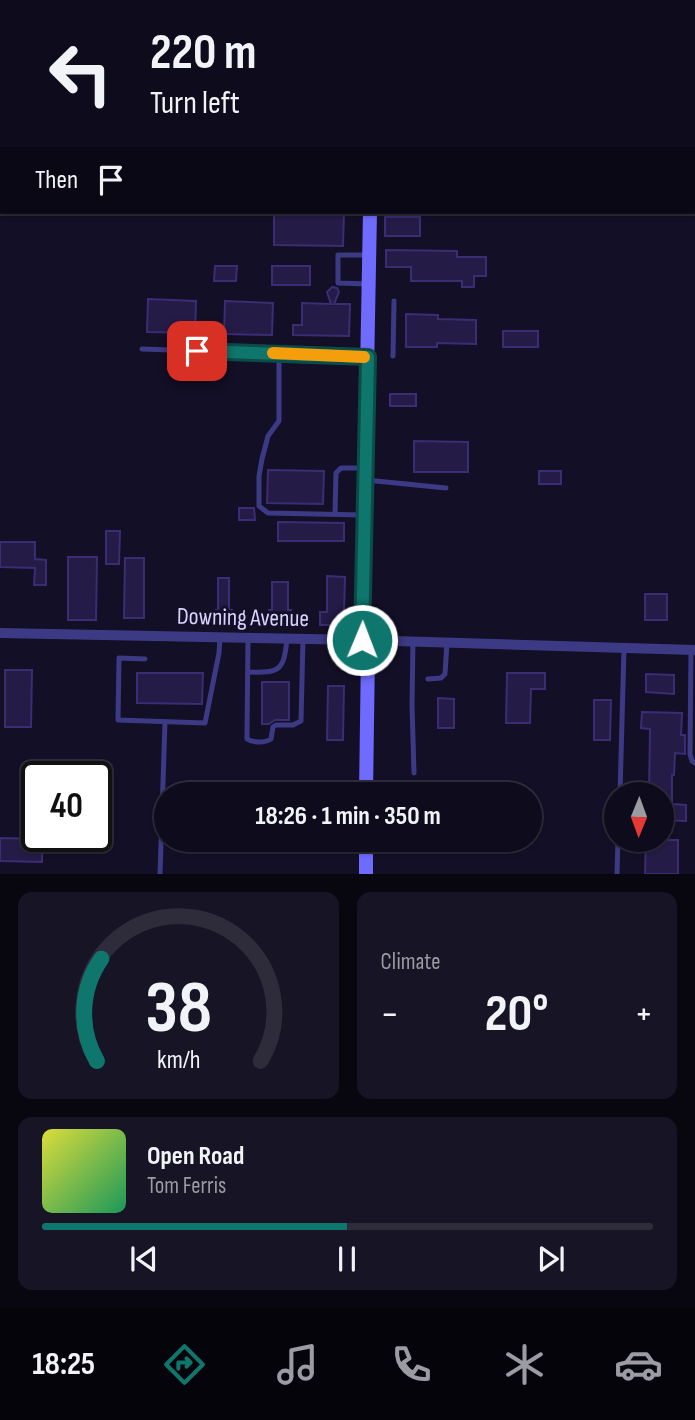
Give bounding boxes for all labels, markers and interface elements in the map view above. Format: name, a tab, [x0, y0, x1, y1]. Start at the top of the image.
text: 220 m	[150, 24, 256, 83]
icon: left	[35, 28, 126, 119]
text: Turn left	[150, 84, 240, 123]
icon: arrive	[92, 161, 130, 199]
text: Then	[35, 165, 78, 196]
pin	[167, 321, 227, 381]
icon: arrive	[178, 332, 216, 370]
street label: Downing Avenue	[177, 602, 309, 633]
position arrow	[325, 603, 399, 677]
speed limit sign: 40	[21, 761, 112, 852]
north arrow	[604, 782, 674, 852]
map controls	[604, 782, 674, 852]
text: 18:26 · 1 min · 350 m	[255, 801, 441, 832]
text: Climate	[381, 948, 440, 976]
text: 38	[145, 966, 212, 1054]
text: 20°	[485, 983, 549, 1046]
text: −	[381, 992, 399, 1037]
text: +	[634, 992, 653, 1037]
text: km/h	[157, 1045, 200, 1076]
text: Open Road	[147, 1141, 244, 1172]
text: Tom Ferris	[147, 1172, 226, 1200]
icon: previous	[125, 1240, 163, 1278]
icon: pause	[328, 1240, 366, 1278]
icon: next	[532, 1240, 570, 1278]
icon: directions	[160, 1340, 209, 1389]
icon: music	[273, 1340, 322, 1389]
icon: phone	[387, 1340, 436, 1389]
icon: climate	[500, 1340, 549, 1389]
icon: car	[614, 1340, 663, 1389]
text: 18:25	[32, 1345, 95, 1384]

